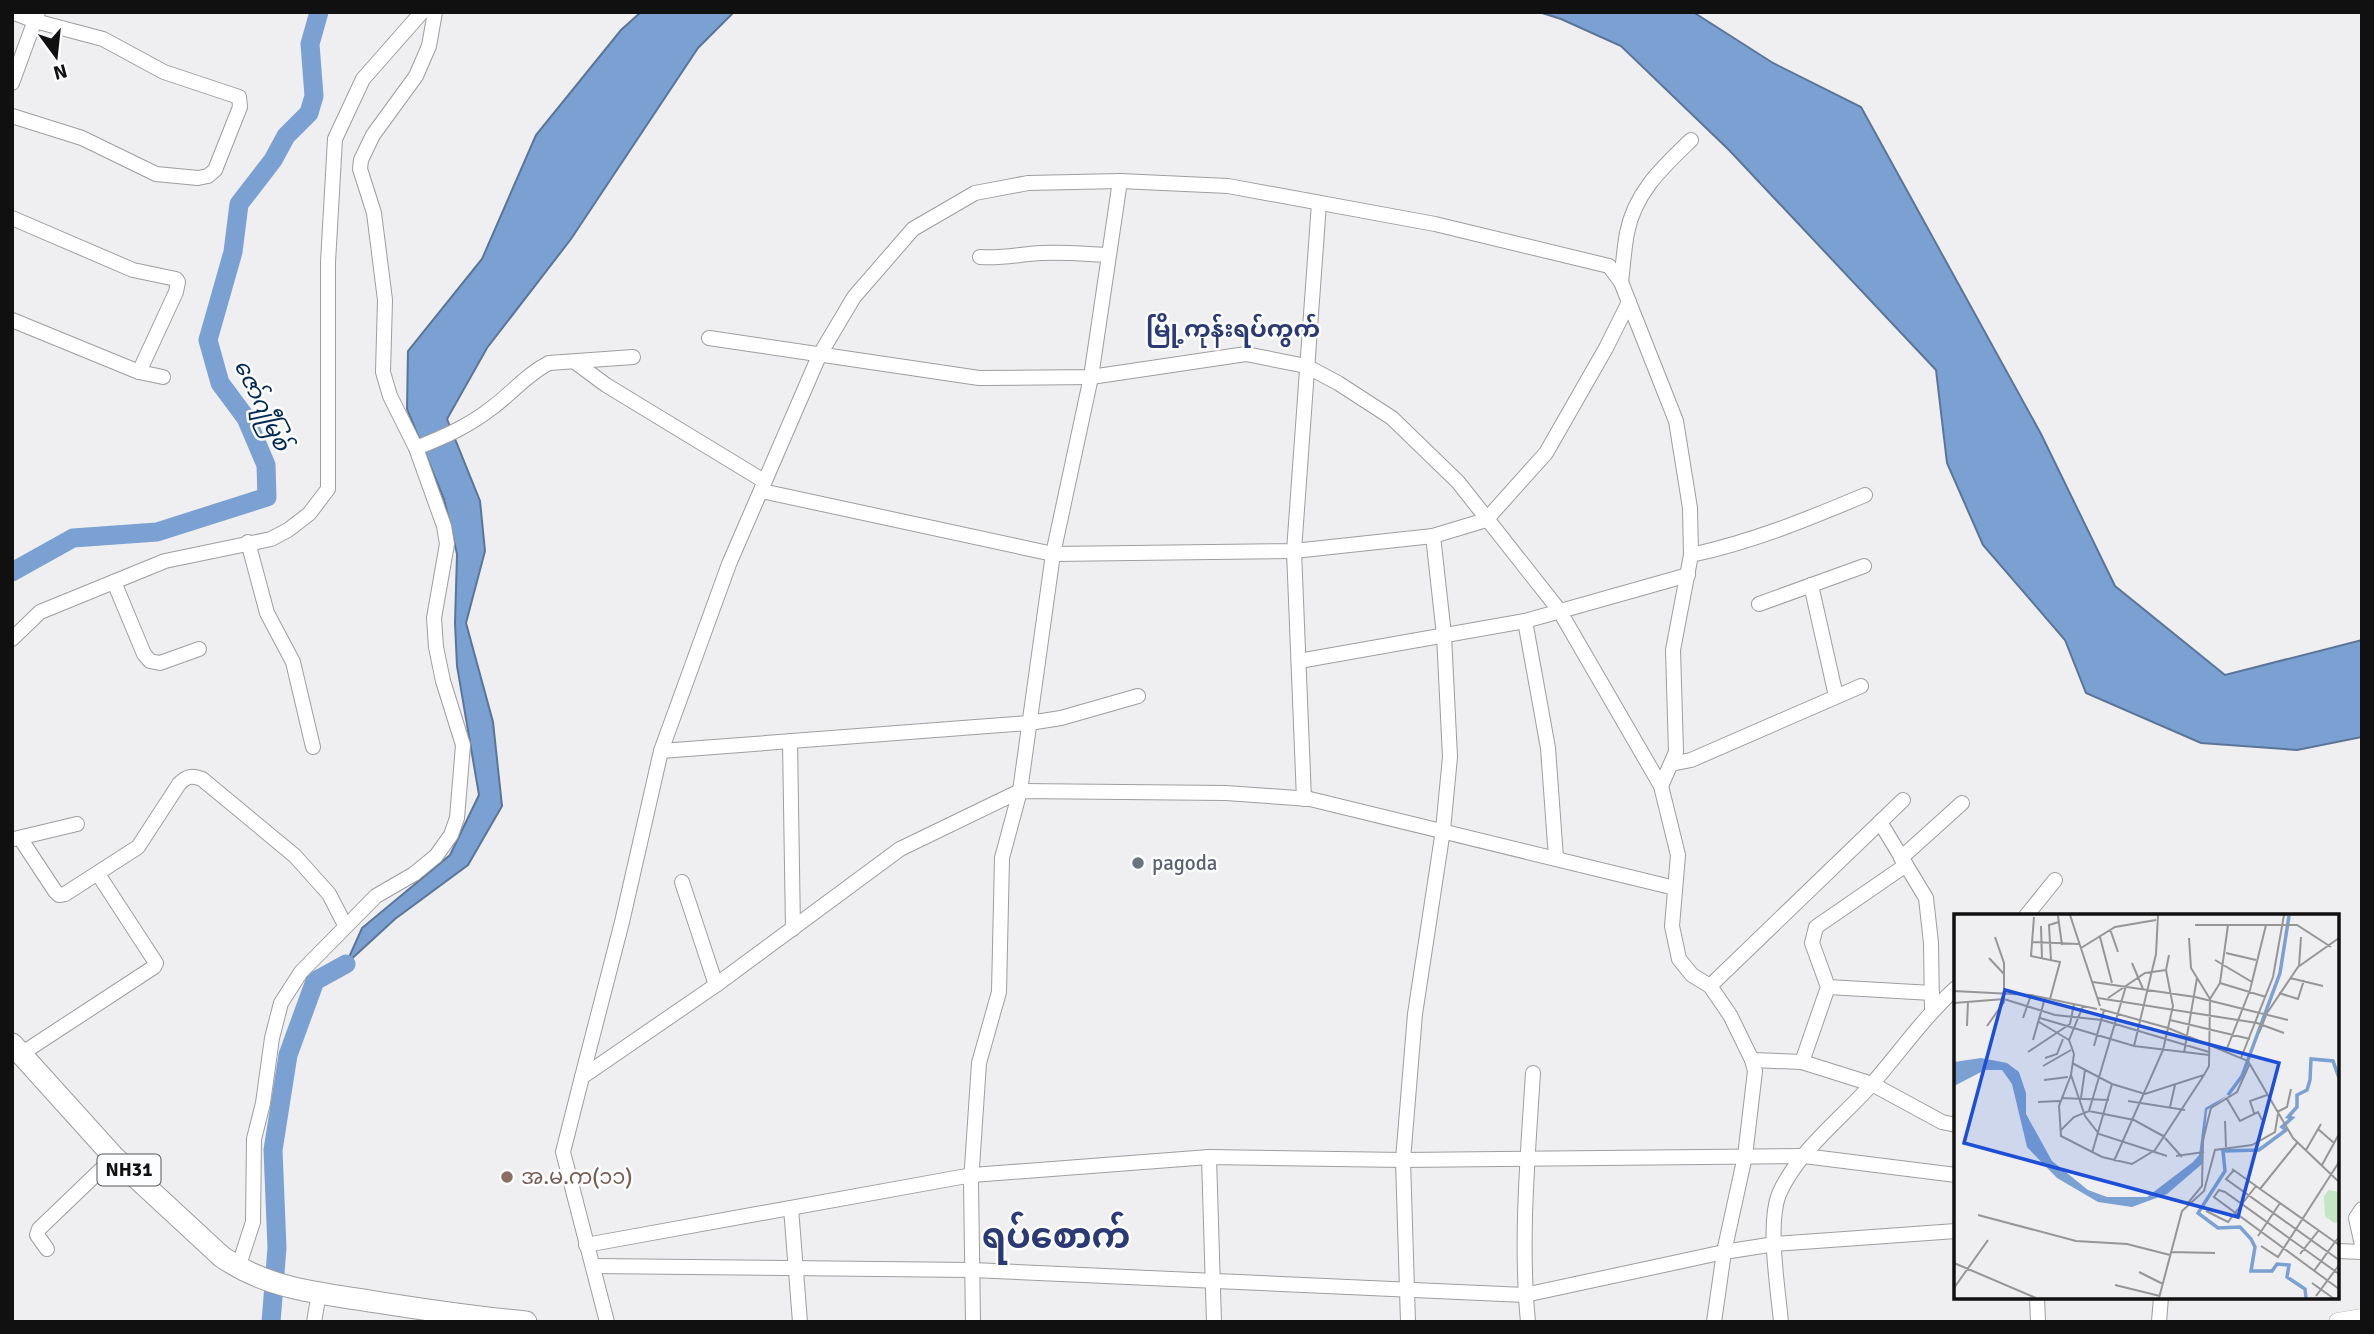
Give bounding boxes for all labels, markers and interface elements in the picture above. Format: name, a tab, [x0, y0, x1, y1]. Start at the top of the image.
north arrow	[21, 21, 91, 91]
text: N	[51, 58, 70, 85]
district label: မြို့ကုန်းရပ်ကွက်	[1146, 313, 1320, 348]
water label: ဇော်ဂျီမြစ်	[224, 354, 299, 458]
place label: pagoda	[1152, 850, 1217, 876]
marker: pagoda	[1130, 855, 1146, 871]
inset map	[1954, 914, 2339, 1299]
road number: NH31	[97, 1154, 160, 1186]
place label: အ.မ.က(၁၁)	[521, 1164, 632, 1190]
marker: အ.မ.က(၁၁)	[499, 1169, 515, 1185]
district label: ရပ်စောက်	[982, 1211, 1130, 1265]

